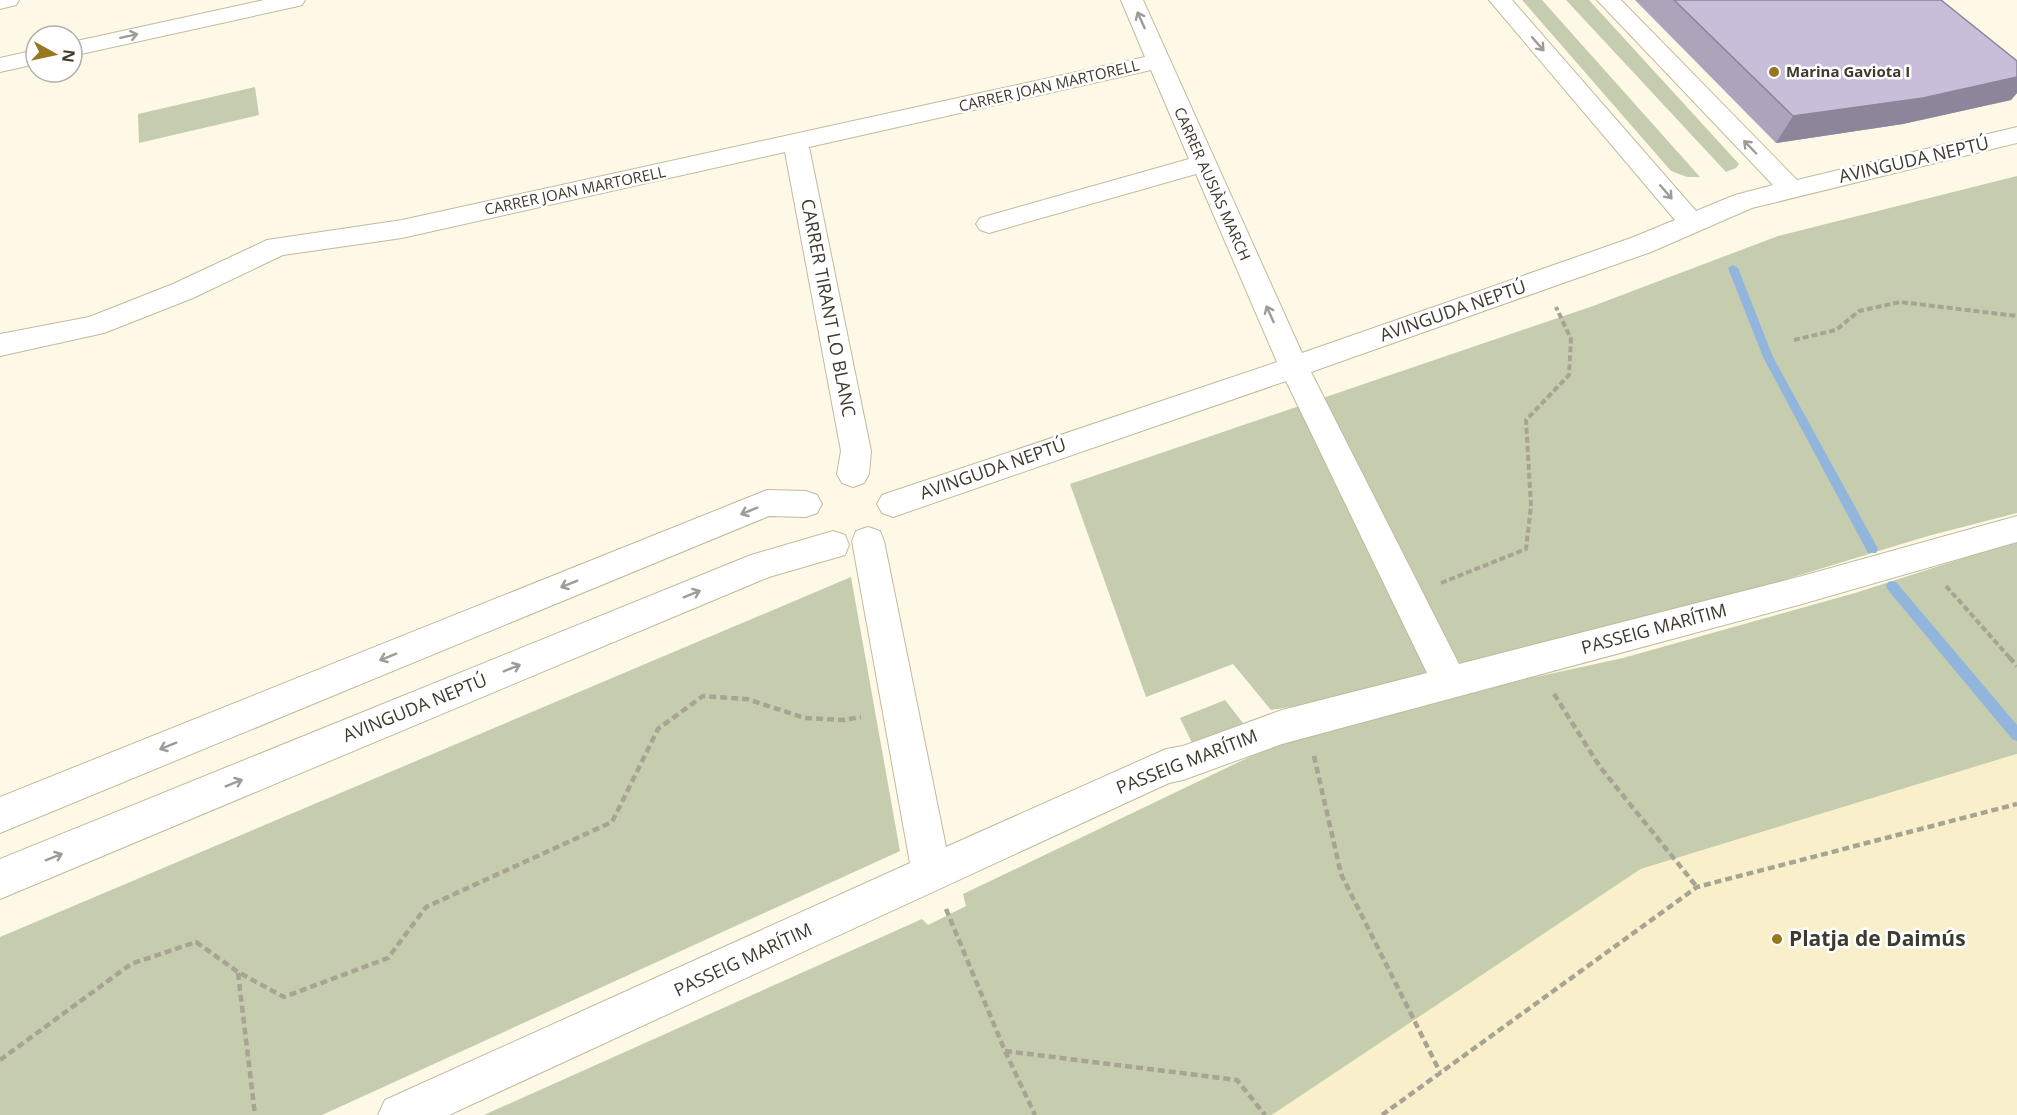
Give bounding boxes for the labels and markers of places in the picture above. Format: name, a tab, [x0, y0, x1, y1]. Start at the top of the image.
place label: Marina Gaviota I	[1786, 61, 1910, 81]
marker: Marina Gaviota I	[1767, 65, 1781, 79]
place label: Platja de Daimús	[1789, 924, 1966, 952]
marker: Platja de Daimús	[1770, 932, 1784, 946]

